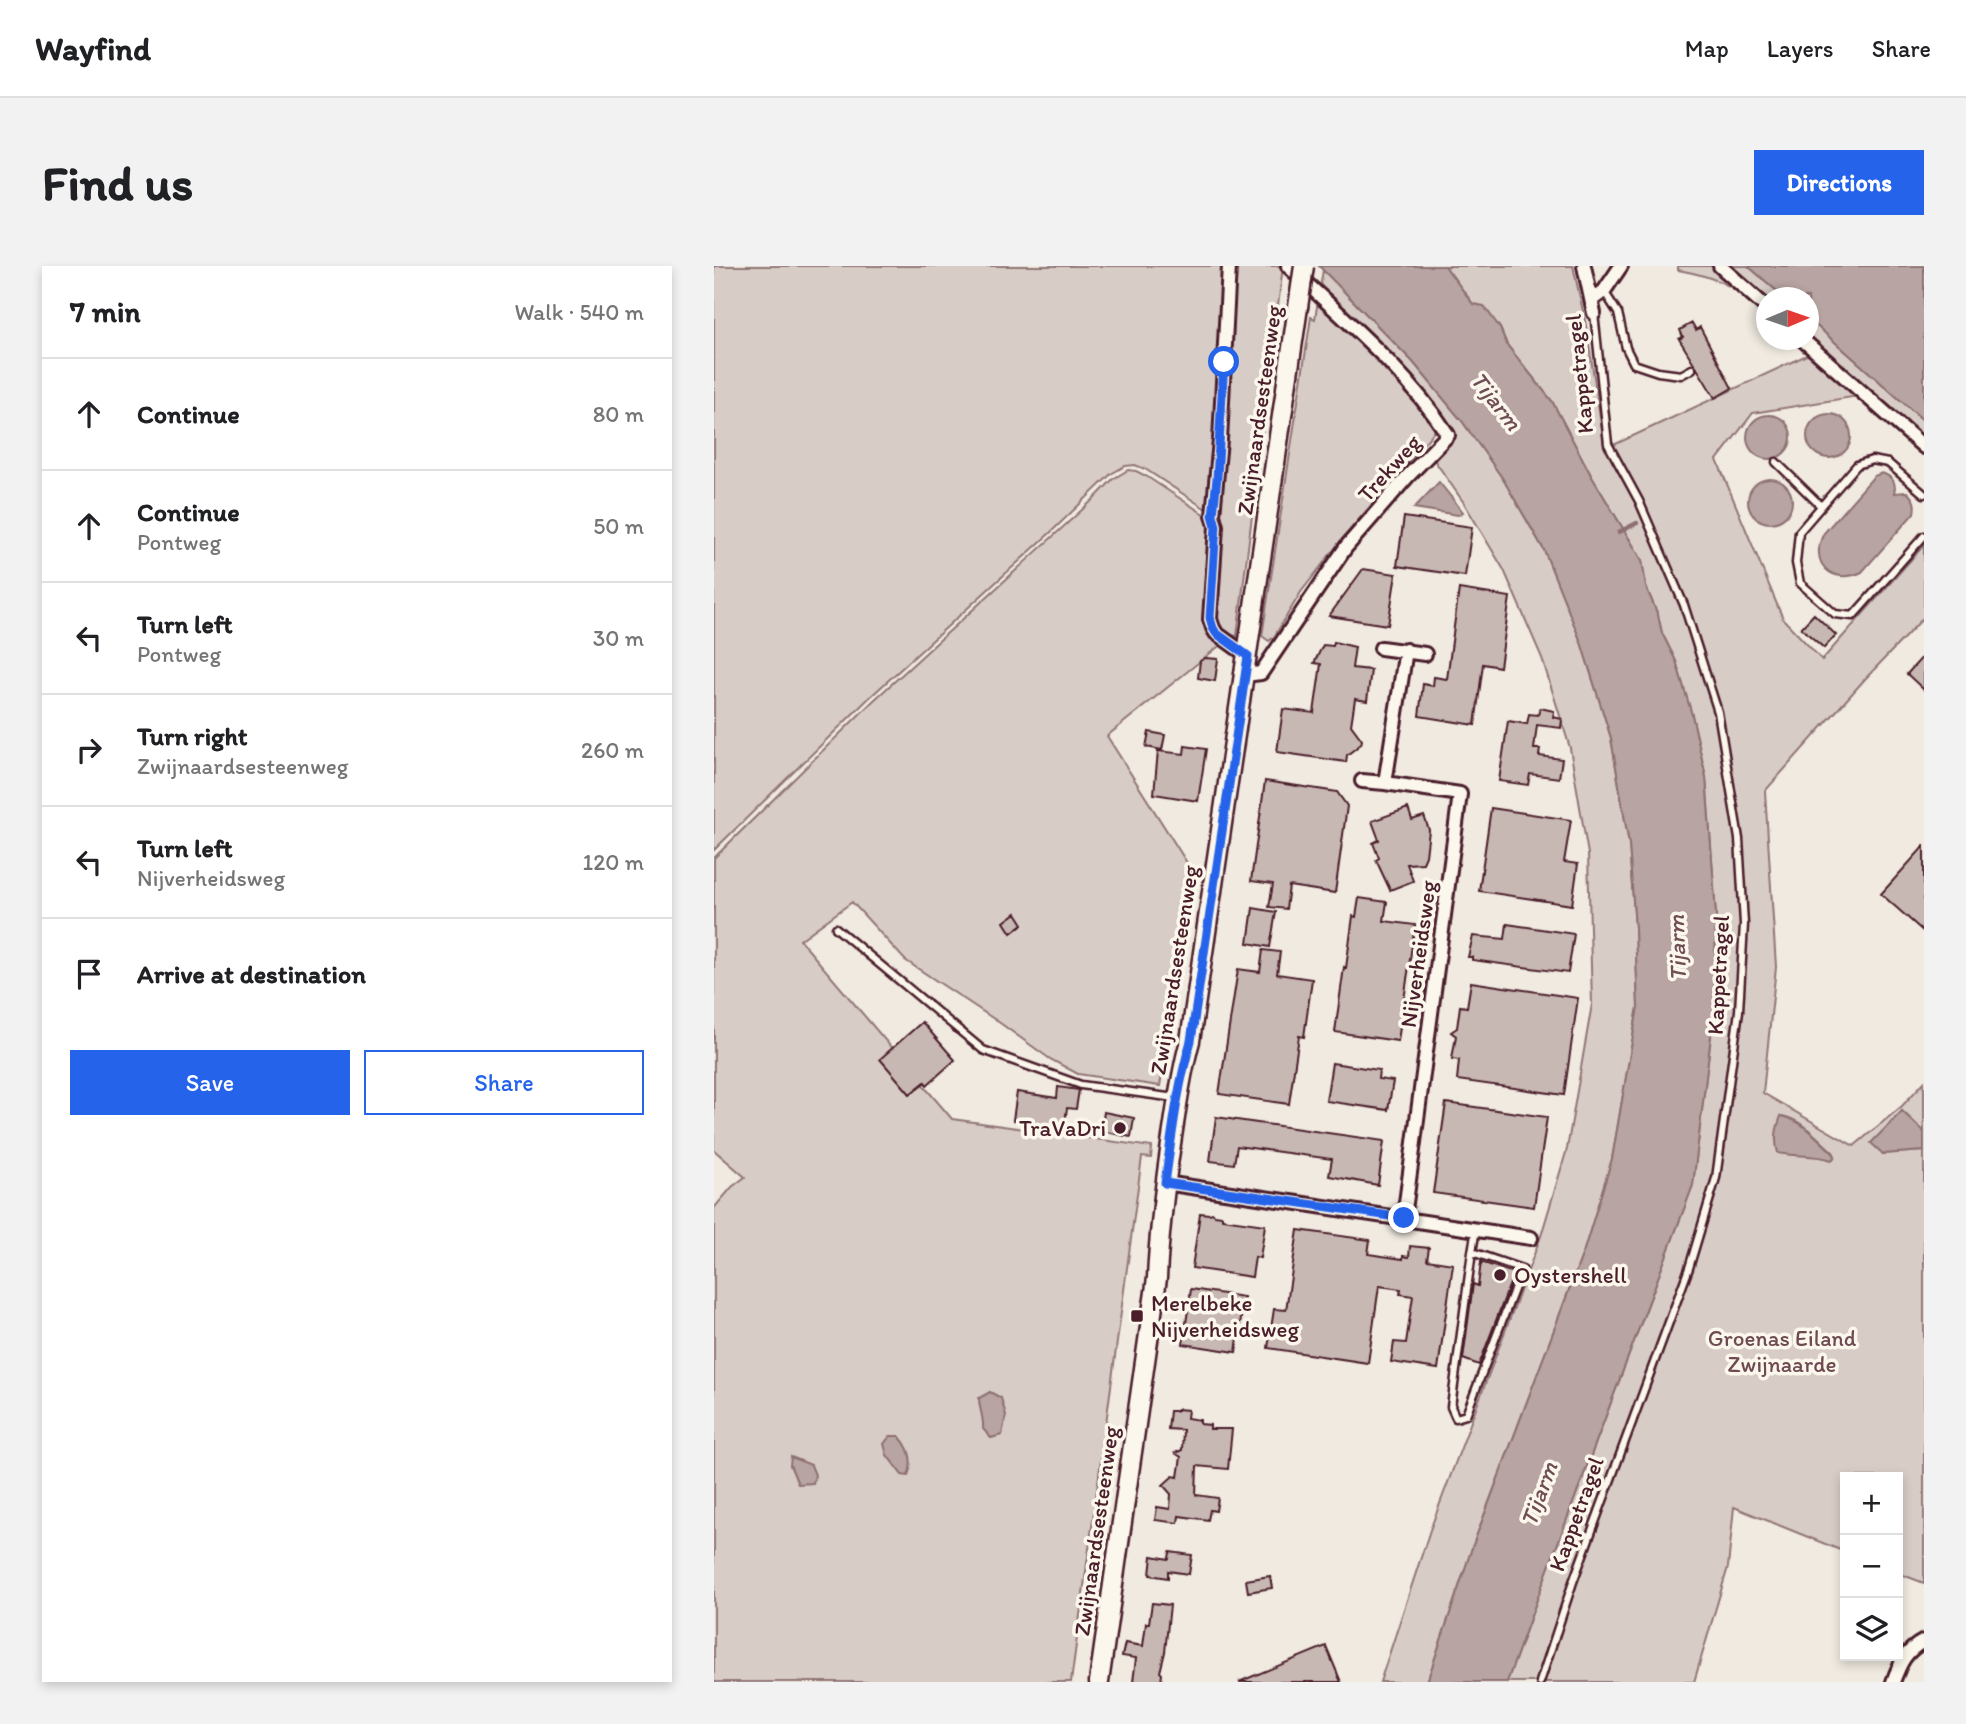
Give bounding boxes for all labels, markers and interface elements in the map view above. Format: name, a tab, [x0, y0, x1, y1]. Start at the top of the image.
text: Wayfind	[35, 29, 151, 68]
text: Map	[1685, 34, 1729, 63]
text: Layers	[1767, 34, 1834, 63]
text: Share	[1872, 34, 1931, 63]
button: Directions	[1754, 150, 1924, 215]
text: Find us	[42, 153, 193, 212]
north arrow	[1756, 287, 1819, 350]
text: 7 min	[70, 293, 141, 330]
text: Walk · 540 m	[514, 298, 644, 326]
street label: Zwijnaardsesteenweg	[1230, 303, 1288, 517]
street label: Kappetragel	[1559, 312, 1599, 435]
route start	[1208, 346, 1239, 377]
water label: Tijarm	[1464, 366, 1529, 436]
icon: ahead	[70, 395, 108, 433]
text: Continue	[137, 398, 240, 430]
text: 80 m	[593, 400, 644, 428]
street label: Trekweg	[1351, 428, 1427, 508]
text: Continue	[137, 496, 240, 528]
icon: ahead	[70, 507, 108, 545]
text: 50 m	[593, 512, 644, 540]
text: Pontweg	[137, 528, 221, 556]
text: Turn left	[137, 608, 233, 640]
icon: left	[70, 619, 108, 657]
text: 30 m	[593, 624, 644, 652]
text: Pontweg	[137, 640, 221, 668]
text: Turn right	[137, 720, 248, 752]
icon: right	[70, 731, 108, 769]
text: 260 m	[581, 736, 644, 764]
text: Zwijnaardsesteenweg	[137, 752, 348, 780]
text: Turn left	[137, 832, 233, 864]
icon: left	[70, 843, 108, 881]
text: 120 m	[583, 848, 644, 876]
street label: Zwijnaardsesteenweg	[1144, 863, 1204, 1077]
text: Nijverheidsweg	[137, 864, 285, 892]
street label: Nijverheidsweg	[1394, 878, 1442, 1029]
water label: Tijarm	[1661, 913, 1692, 982]
street label: Kappetragel	[1701, 914, 1735, 1036]
icon: arrive	[70, 955, 108, 993]
text: Arrive at destination	[137, 958, 366, 990]
button: Save	[70, 1050, 350, 1115]
button: Share	[364, 1050, 644, 1115]
place label: TraVaDri	[1019, 1114, 1106, 1142]
marker: TraVaDri	[1112, 1120, 1128, 1136]
route end	[1388, 1202, 1419, 1233]
place label: Oystershell	[1514, 1261, 1627, 1289]
marker: Oystershell	[1492, 1267, 1508, 1283]
place label: Merelbeke Nijverheidsweg	[1151, 1289, 1299, 1343]
marker: Merelbeke Nijverheidsweg	[1129, 1308, 1145, 1324]
park label: Groenas Eiland Zwijnaarde	[1708, 1324, 1857, 1378]
street label: Zwijnaardsesteenweg	[1067, 1424, 1125, 1638]
street label: Kappetragel	[1542, 1452, 1610, 1575]
water label: Tijarm	[1514, 1457, 1564, 1530]
map controls	[1840, 1472, 1903, 1661]
button: +	[1840, 1472, 1903, 1535]
button: −	[1840, 1535, 1903, 1598]
button: layers	[1840, 1598, 1903, 1661]

